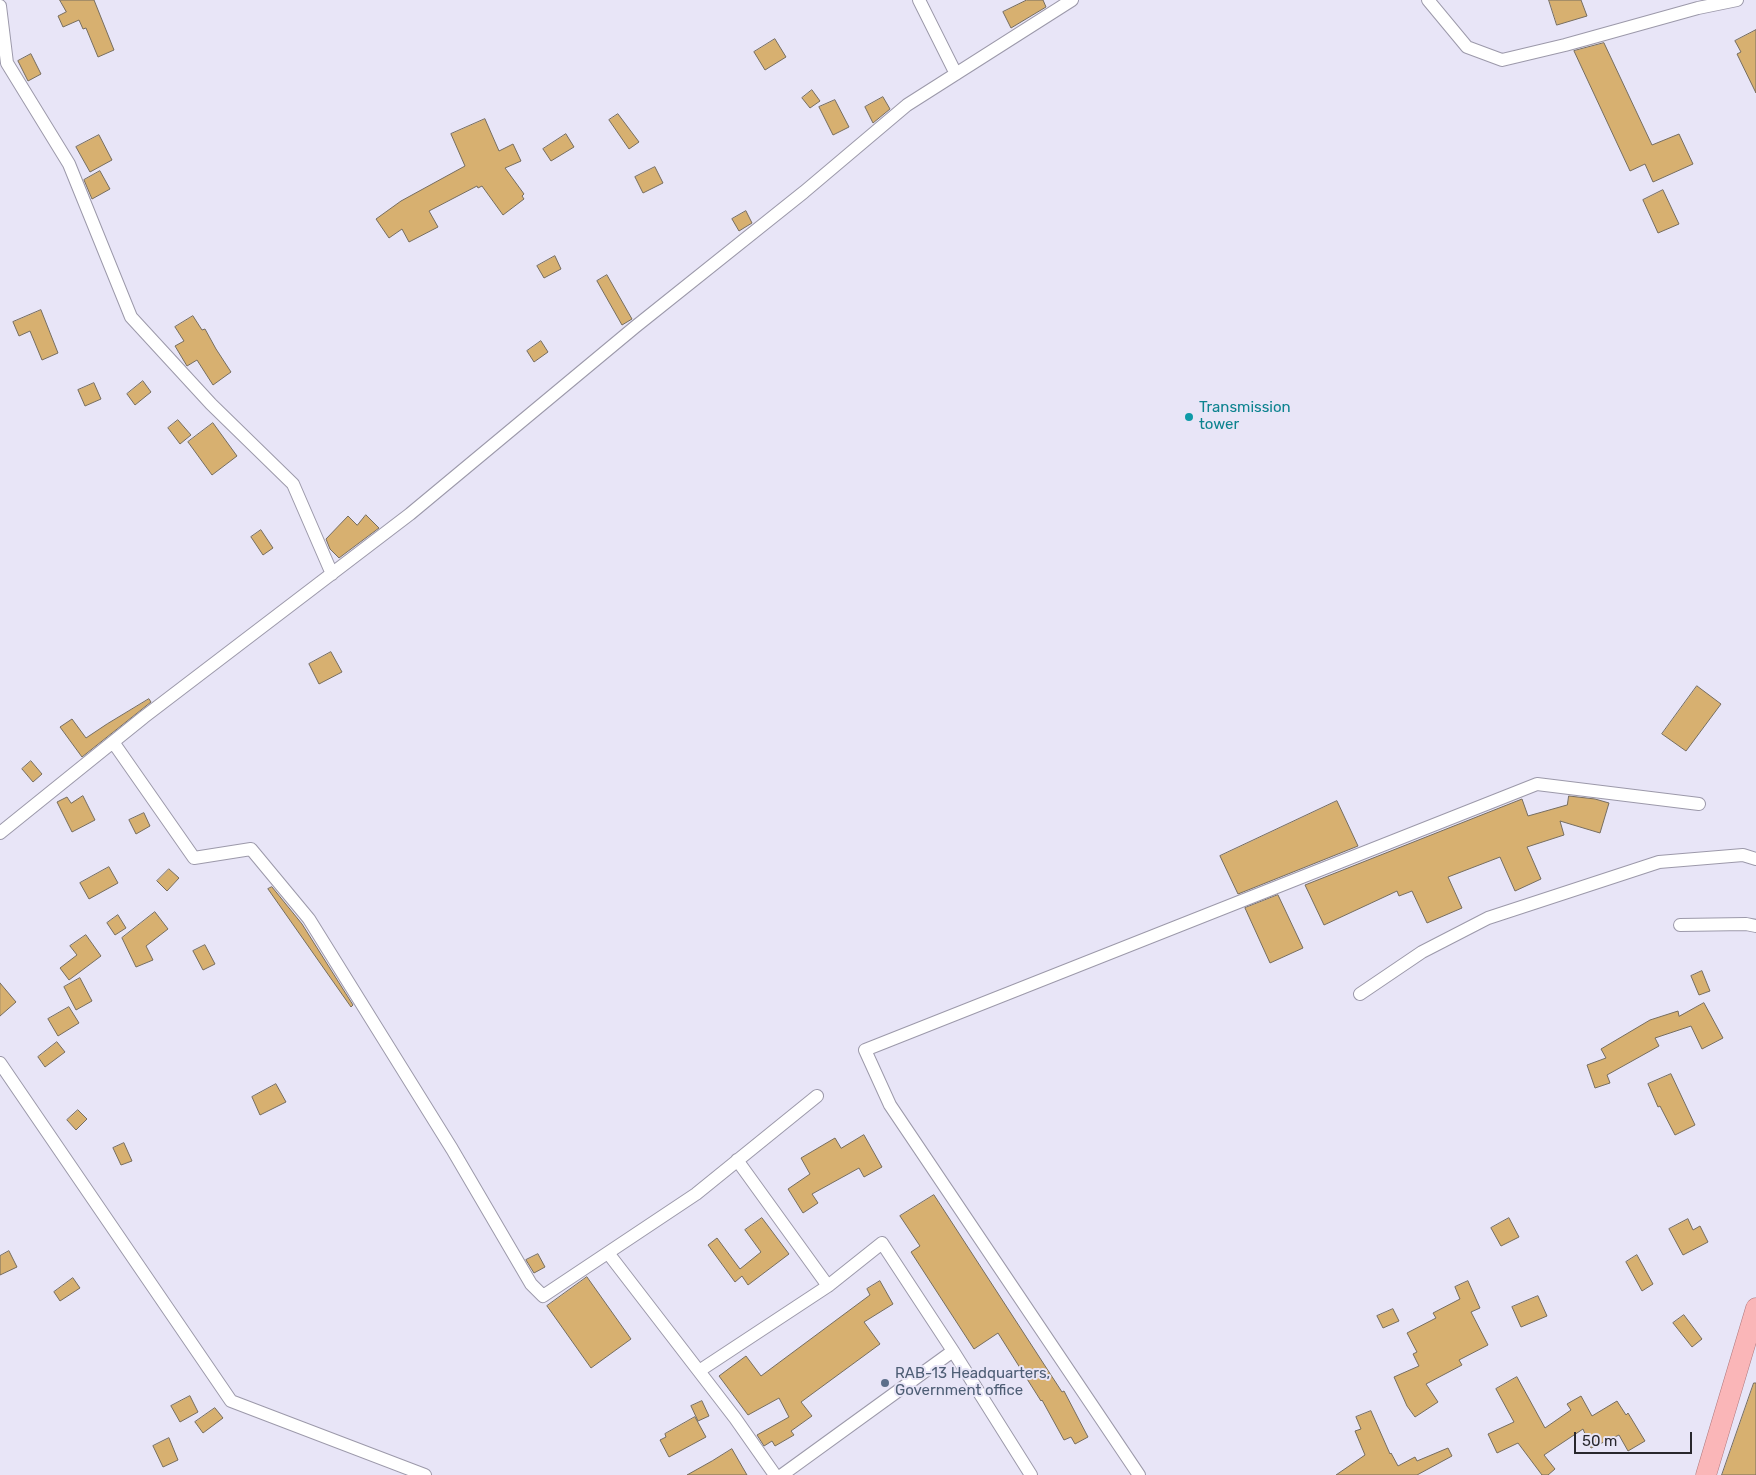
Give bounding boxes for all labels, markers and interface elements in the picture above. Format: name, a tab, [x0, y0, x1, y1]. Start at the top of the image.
place label: Transmission tower	[1199, 399, 1291, 434]
marker: Transmission tower	[1183, 411, 1195, 423]
place label: RAB-13 Headquarters, Government office	[895, 1365, 1050, 1400]
marker: RAB-13 Headquarters, Government office	[879, 1377, 891, 1389]
scale bar	[1576, 1422, 1694, 1454]
text: 50 m	[1582, 1432, 1617, 1450]

